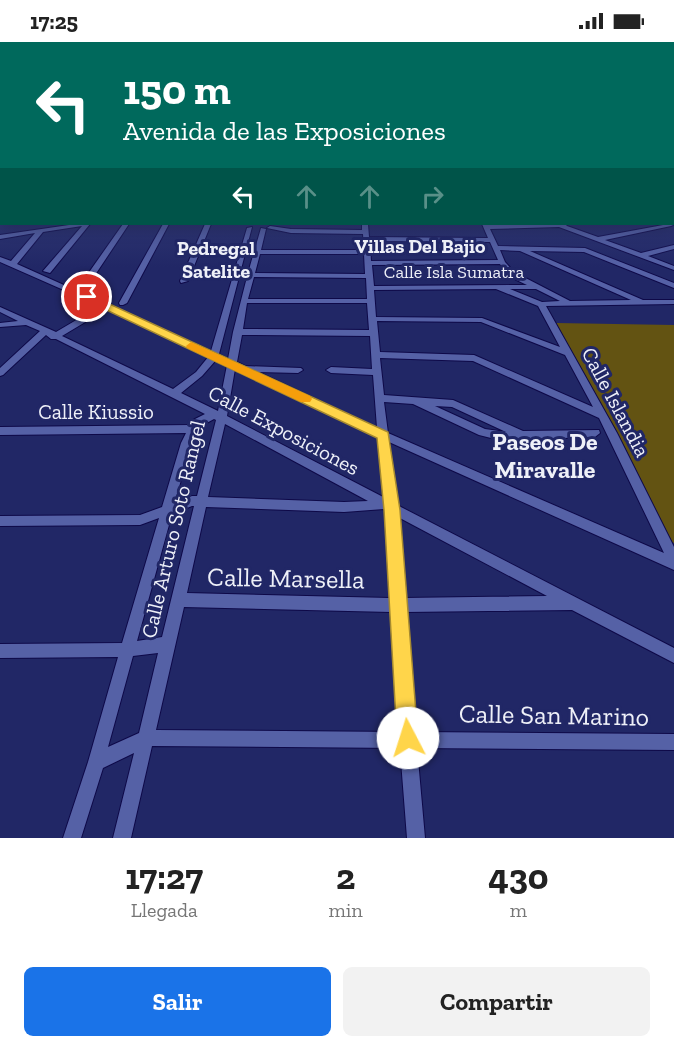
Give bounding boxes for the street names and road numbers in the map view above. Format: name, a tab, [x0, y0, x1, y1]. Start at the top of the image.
street label: Calle Isla Sumatra	[384, 261, 525, 283]
street label: Calle Islandia	[577, 343, 655, 461]
street label: Calle Exposiciones	[204, 380, 364, 480]
street label: Calle Kiussio	[38, 399, 154, 424]
street label: Calle Arturo Soto Rangel	[136, 417, 210, 640]
street label: Calle Marsella	[207, 561, 365, 595]
street label: Calle San Marino	[459, 697, 649, 733]

